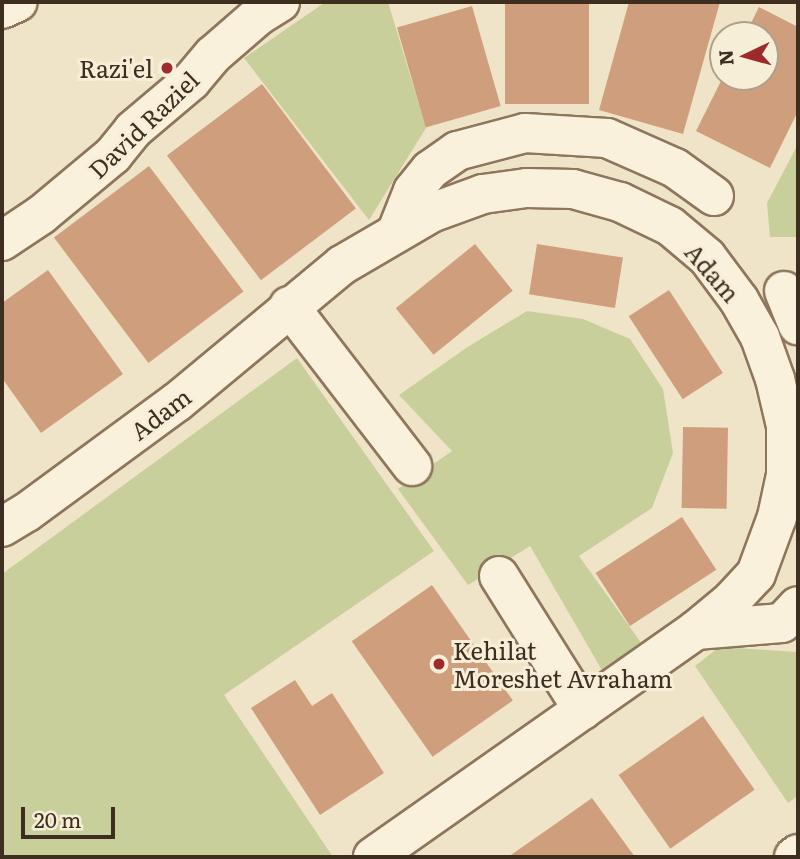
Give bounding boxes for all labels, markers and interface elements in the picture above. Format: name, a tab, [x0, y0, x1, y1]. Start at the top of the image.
north arrow	[709, 21, 779, 91]
text: N	[710, 48, 740, 67]
place label: Razi'el	[79, 54, 153, 82]
marker: Razi'el	[159, 60, 175, 76]
street label: David Raziel	[82, 64, 204, 184]
street label: Adam	[680, 237, 746, 307]
street label: Adam	[124, 381, 196, 445]
place label: Kehilat Moreshet Avraham	[453, 636, 673, 692]
marker: Kehilat Moreshet Avraham	[431, 656, 447, 672]
scale bar	[24, 792, 119, 836]
text: 20 m	[34, 803, 81, 834]

